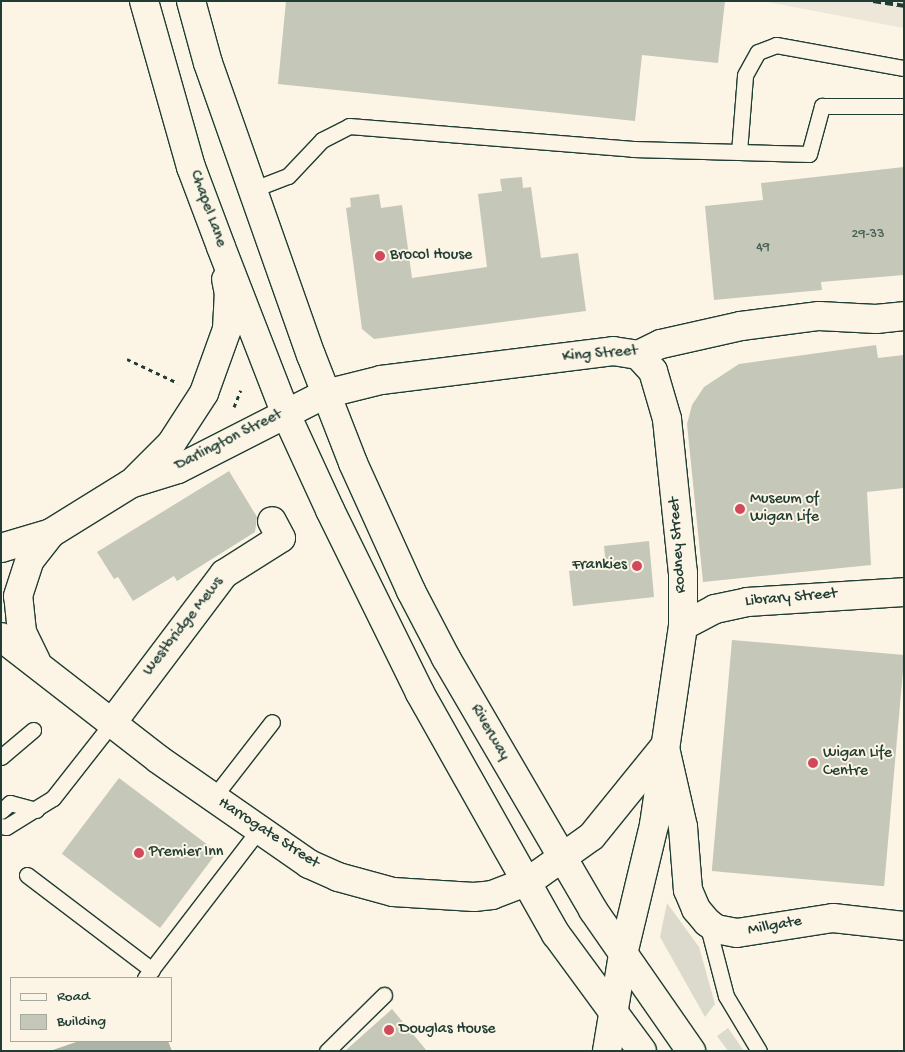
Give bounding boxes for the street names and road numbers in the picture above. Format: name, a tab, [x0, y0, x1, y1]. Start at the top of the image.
street label: Chapel Lane	[184, 168, 230, 250]
street label: King Street	[562, 342, 638, 368]
street label: Darlington Street	[172, 406, 286, 476]
street label: Rodney Street	[666, 496, 692, 594]
street label: Westbridge Mews	[139, 574, 229, 680]
street label: Library Street	[744, 585, 838, 613]
street label: Riverway	[465, 701, 513, 765]
street label: Harrogate Street	[214, 794, 322, 874]
street label: Millgate	[747, 913, 803, 941]

